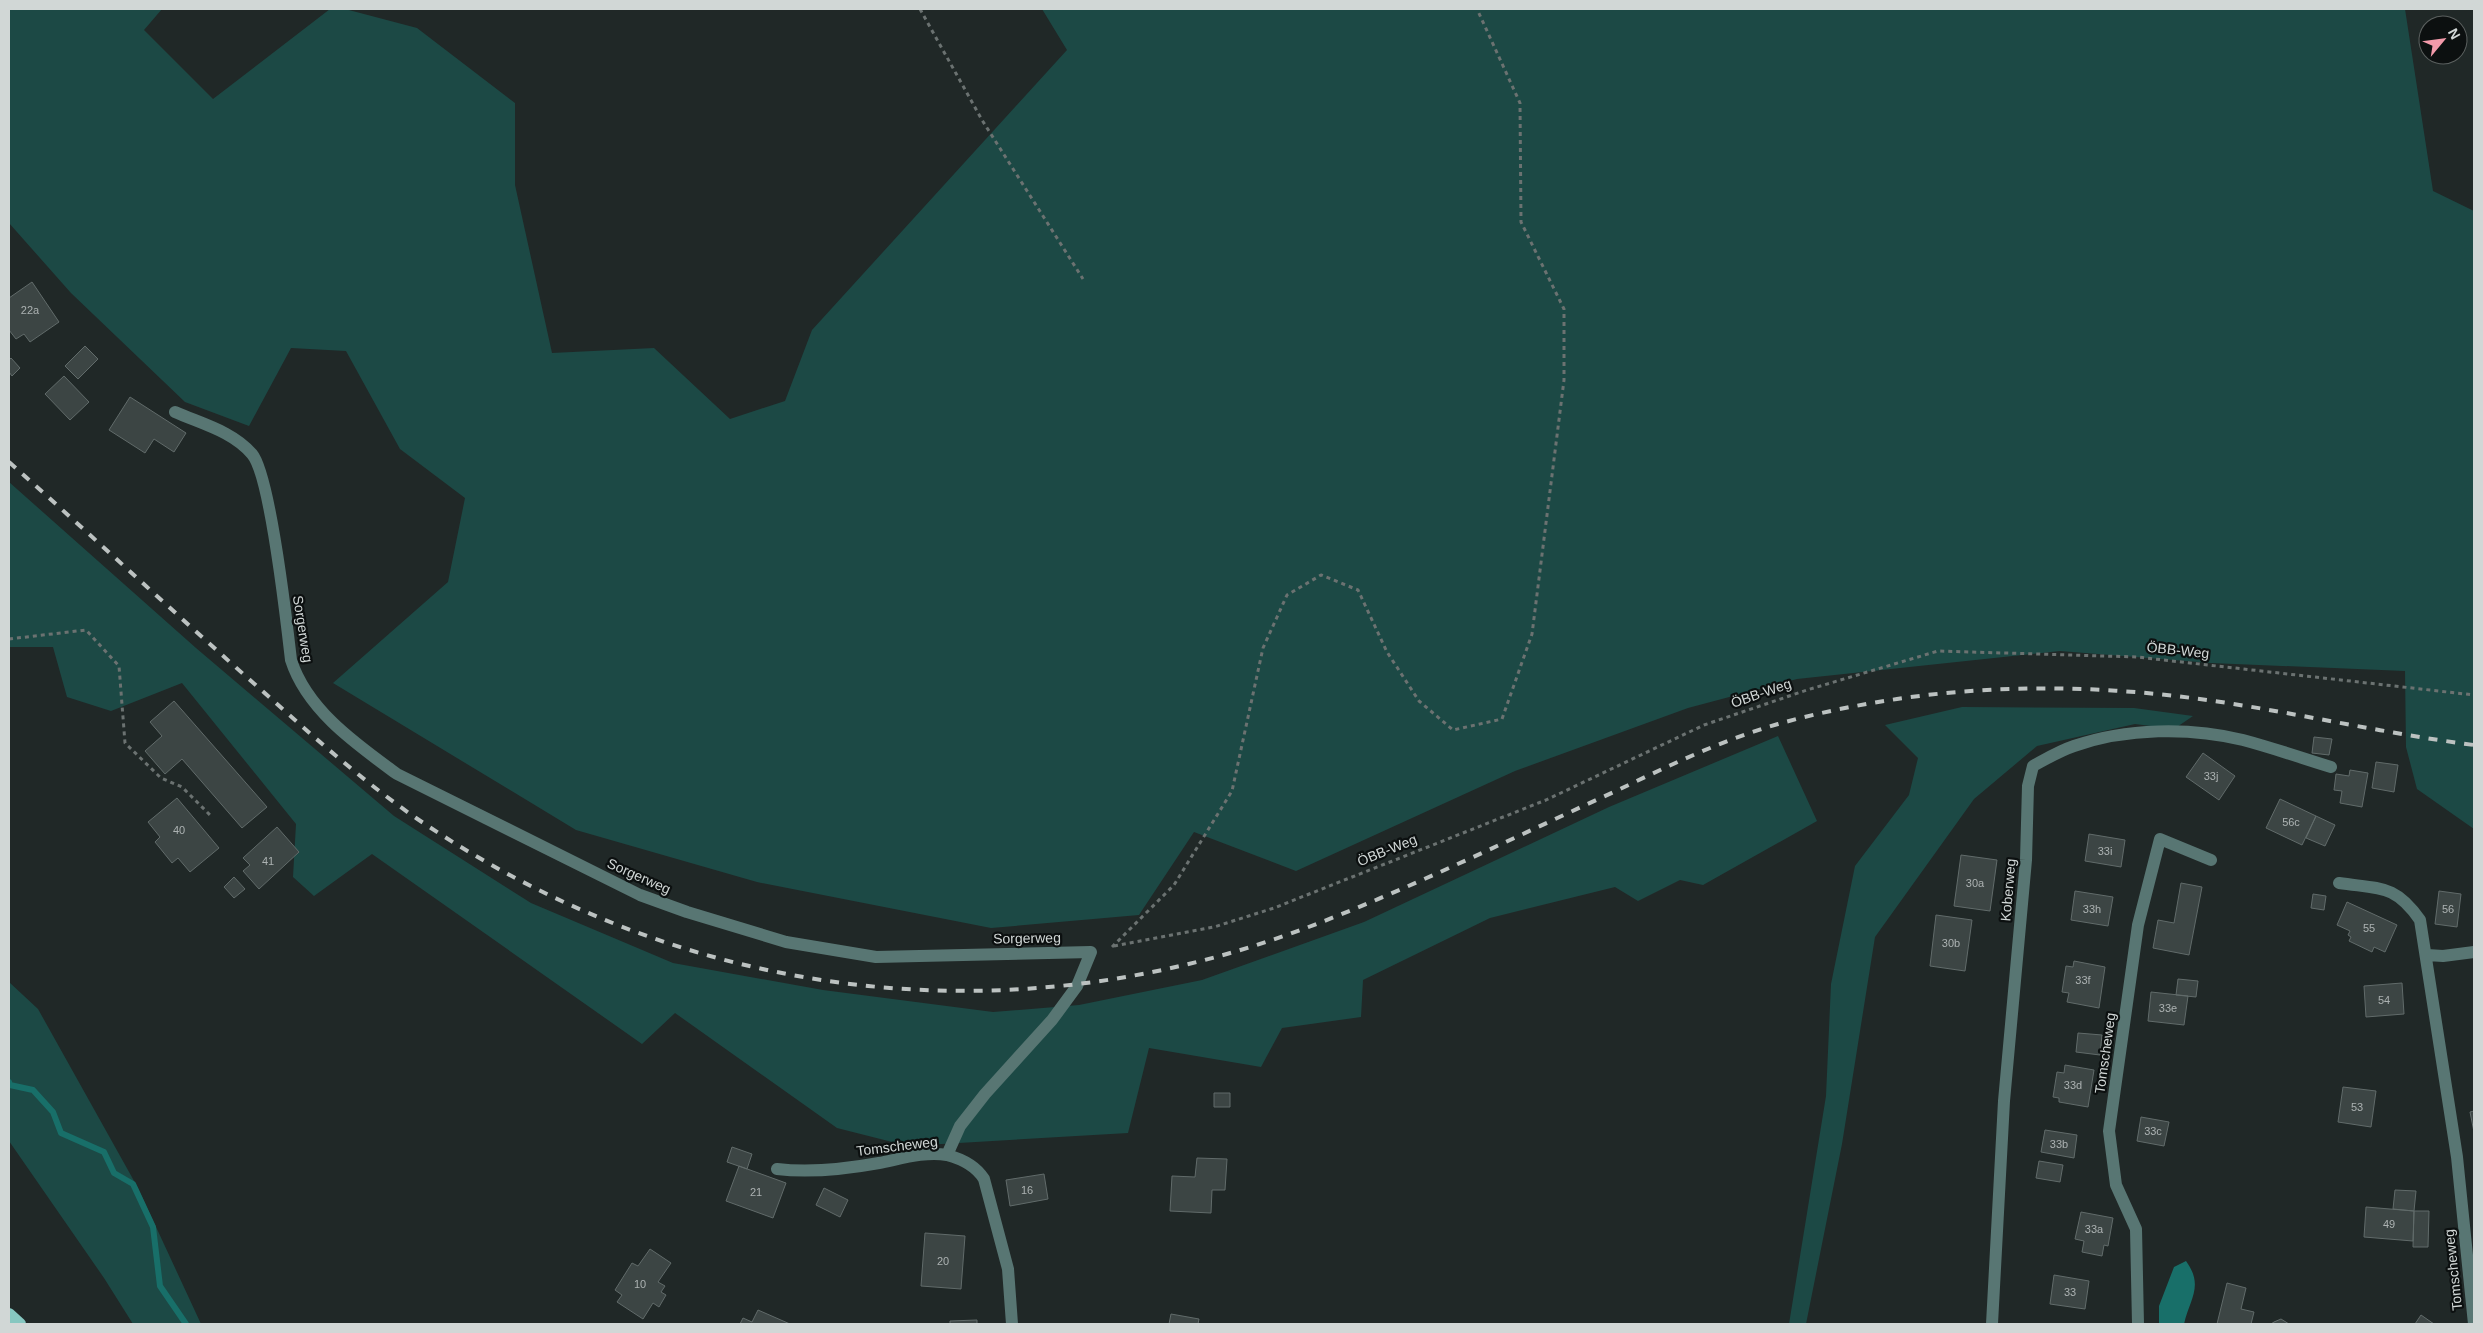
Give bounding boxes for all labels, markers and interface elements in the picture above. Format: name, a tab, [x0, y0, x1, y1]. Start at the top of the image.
north arrow	[2418, 15, 2468, 65]
text: N	[2445, 25, 2464, 42]
house number: 22a	[21, 304, 40, 316]
street label: Sorgerweg	[290, 594, 316, 664]
street label: ÖBB-Weg	[2146, 638, 2210, 661]
street label: ÖBB-Weg	[1728, 674, 1793, 711]
house number: 33j	[2204, 770, 2218, 782]
house number: 56c	[2282, 816, 2300, 828]
house number: 40	[173, 824, 185, 836]
street label: ÖBB-Weg	[1355, 830, 1419, 869]
house number: 33i	[2098, 845, 2112, 857]
house number: 41	[262, 855, 274, 867]
street label: Sorgerweg	[605, 855, 673, 897]
street label: Koberweg	[1997, 858, 2019, 922]
house number: 30a	[1966, 877, 1985, 889]
house number: 33h	[2083, 903, 2101, 915]
house number: 56	[2442, 903, 2454, 915]
house number: 55	[2363, 922, 2375, 934]
street label: Sorgerweg	[993, 929, 1061, 947]
house number: 30b	[1942, 937, 1960, 949]
house number: 33f	[2075, 974, 2092, 986]
house number: 54	[2378, 994, 2390, 1006]
house number: 33e	[2159, 1002, 2177, 1014]
street label: Tomscheweg	[2091, 1011, 2119, 1095]
house number: 33d	[2064, 1079, 2082, 1091]
house number: 53	[2351, 1101, 2363, 1113]
house number: 33c	[2144, 1125, 2162, 1137]
street label: Tomscheweg	[855, 1133, 939, 1159]
house number: 33b	[2050, 1138, 2068, 1150]
house number: 16	[1021, 1184, 1033, 1196]
house number: 21	[750, 1186, 762, 1198]
house number: 49	[2383, 1218, 2395, 1230]
house number: 33a	[2085, 1223, 2104, 1235]
street label: Tomscheweg	[2441, 1229, 2465, 1311]
house number: 20	[937, 1255, 949, 1267]
house number: 10	[634, 1278, 646, 1290]
house number: 33	[2064, 1286, 2076, 1298]

